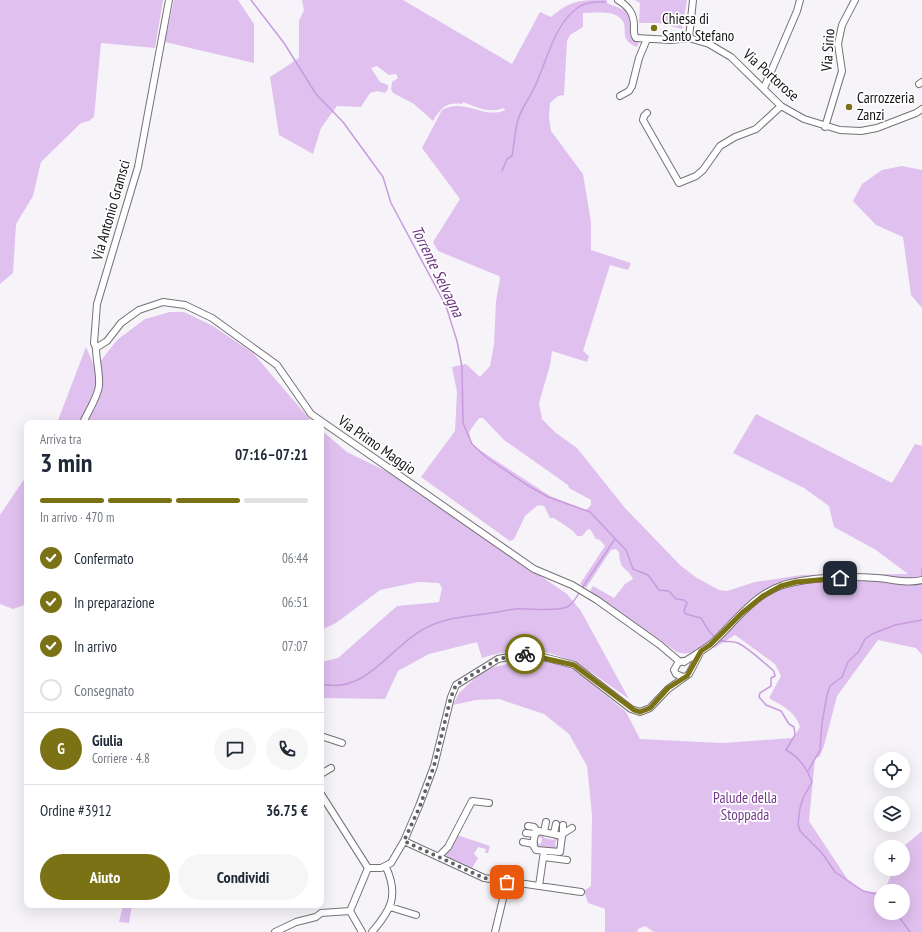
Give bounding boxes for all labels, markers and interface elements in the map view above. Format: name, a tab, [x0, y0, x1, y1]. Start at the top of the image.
place label: Chiesa di Santo Stefano	[662, 9, 734, 45]
marker: Chiesa di Santo Stefano	[649, 23, 659, 33]
street label: Via Sirio	[816, 28, 838, 73]
street label: Via Portorose	[739, 44, 803, 105]
place label: Carrozzeria Zanzi	[857, 88, 914, 124]
marker: Carrozzeria Zanzi	[844, 102, 854, 112]
street label: Via Antonio Gramsci	[87, 157, 134, 263]
water label: Torrente Selvagna	[407, 222, 469, 321]
street label: Via Primo Maggio	[334, 410, 420, 478]
text: Arriva tra	[40, 431, 81, 448]
text: 07:16–07:21	[235, 445, 308, 464]
text: 3 min	[40, 446, 93, 479]
text: In arrivo · 470 m	[40, 509, 114, 526]
icon: check	[40, 547, 62, 569]
text: Confermato	[74, 549, 134, 568]
text: 06:44	[282, 550, 308, 567]
pin	[823, 561, 857, 595]
icon: home	[829, 567, 851, 589]
icon: check	[40, 591, 62, 613]
text: In preparazione	[74, 593, 155, 612]
text: 06:51	[282, 594, 308, 611]
courier	[505, 634, 545, 674]
icon: check	[40, 635, 62, 657]
text: In arrivo	[74, 637, 117, 656]
text: 07:07	[282, 638, 308, 655]
icon: bike	[514, 643, 536, 665]
text: Consegnato	[74, 681, 134, 700]
button: chat	[214, 728, 256, 770]
button: phone	[266, 728, 308, 770]
text: Giulia	[92, 731, 123, 750]
text: G	[57, 739, 65, 758]
text: Corriere · 4.8	[92, 750, 150, 767]
map controls	[874, 752, 910, 920]
button: locate	[874, 752, 910, 788]
park label: Palude della Stoppada	[713, 788, 777, 824]
button: layers	[874, 796, 910, 832]
text: Ordine #3912	[40, 801, 112, 820]
text: 36.75 €	[266, 801, 308, 820]
button: +	[874, 840, 910, 876]
button: Aiuto	[40, 854, 170, 900]
button: Condividi	[178, 854, 308, 900]
pin	[490, 865, 524, 899]
icon: bag	[496, 871, 518, 893]
button: −	[874, 884, 910, 920]

